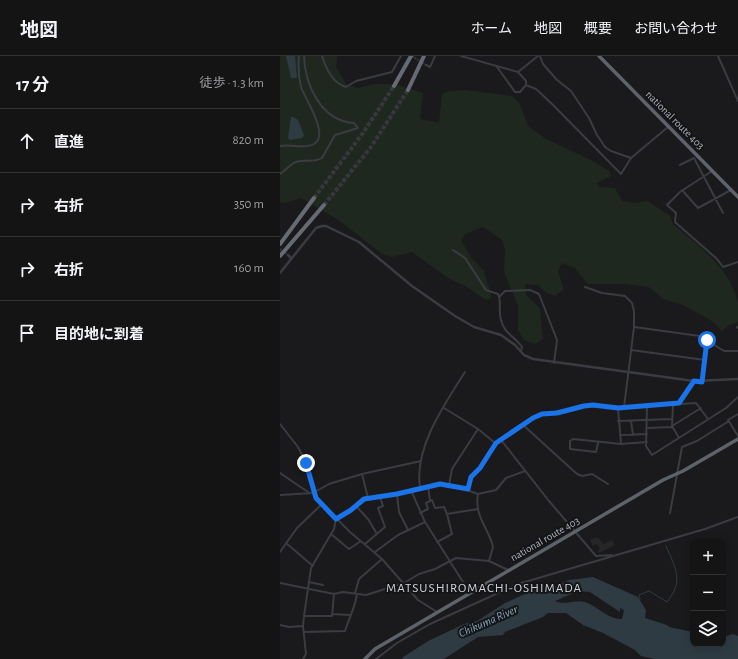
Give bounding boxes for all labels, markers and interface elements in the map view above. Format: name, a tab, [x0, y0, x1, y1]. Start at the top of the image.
text: 地図	[20, 21, 58, 40]
text: ホーム	[470, 22, 512, 36]
text: 地図	[534, 22, 562, 36]
text: 概要	[584, 22, 612, 36]
text: お問い合わせ	[634, 22, 718, 36]
text: 17 分	[16, 76, 49, 93]
text: 徒歩 · 1.3 km	[199, 77, 264, 90]
street label: national route 403	[644, 89, 707, 152]
icon: ahead	[16, 130, 38, 152]
text: 820 m	[233, 134, 264, 147]
text: 直進	[54, 135, 84, 150]
icon: right	[16, 194, 38, 216]
text: 350 m	[234, 198, 264, 211]
text: 右折	[54, 199, 84, 214]
icon: right	[16, 258, 38, 280]
text: 160 m	[234, 262, 264, 275]
text: 右折	[54, 263, 84, 278]
icon: arrive	[16, 322, 38, 344]
text: 目的地に到着	[54, 327, 144, 342]
route start	[698, 331, 716, 349]
route end	[297, 454, 315, 472]
street label: national route 403	[509, 515, 582, 563]
map controls	[690, 539, 726, 647]
button: +	[690, 539, 726, 575]
button: −	[690, 575, 726, 611]
district label: MATSUSHIROMACHI-OSHIMADA	[386, 582, 582, 595]
water label: Chikuma River	[457, 602, 520, 639]
button: layers	[690, 611, 726, 647]

